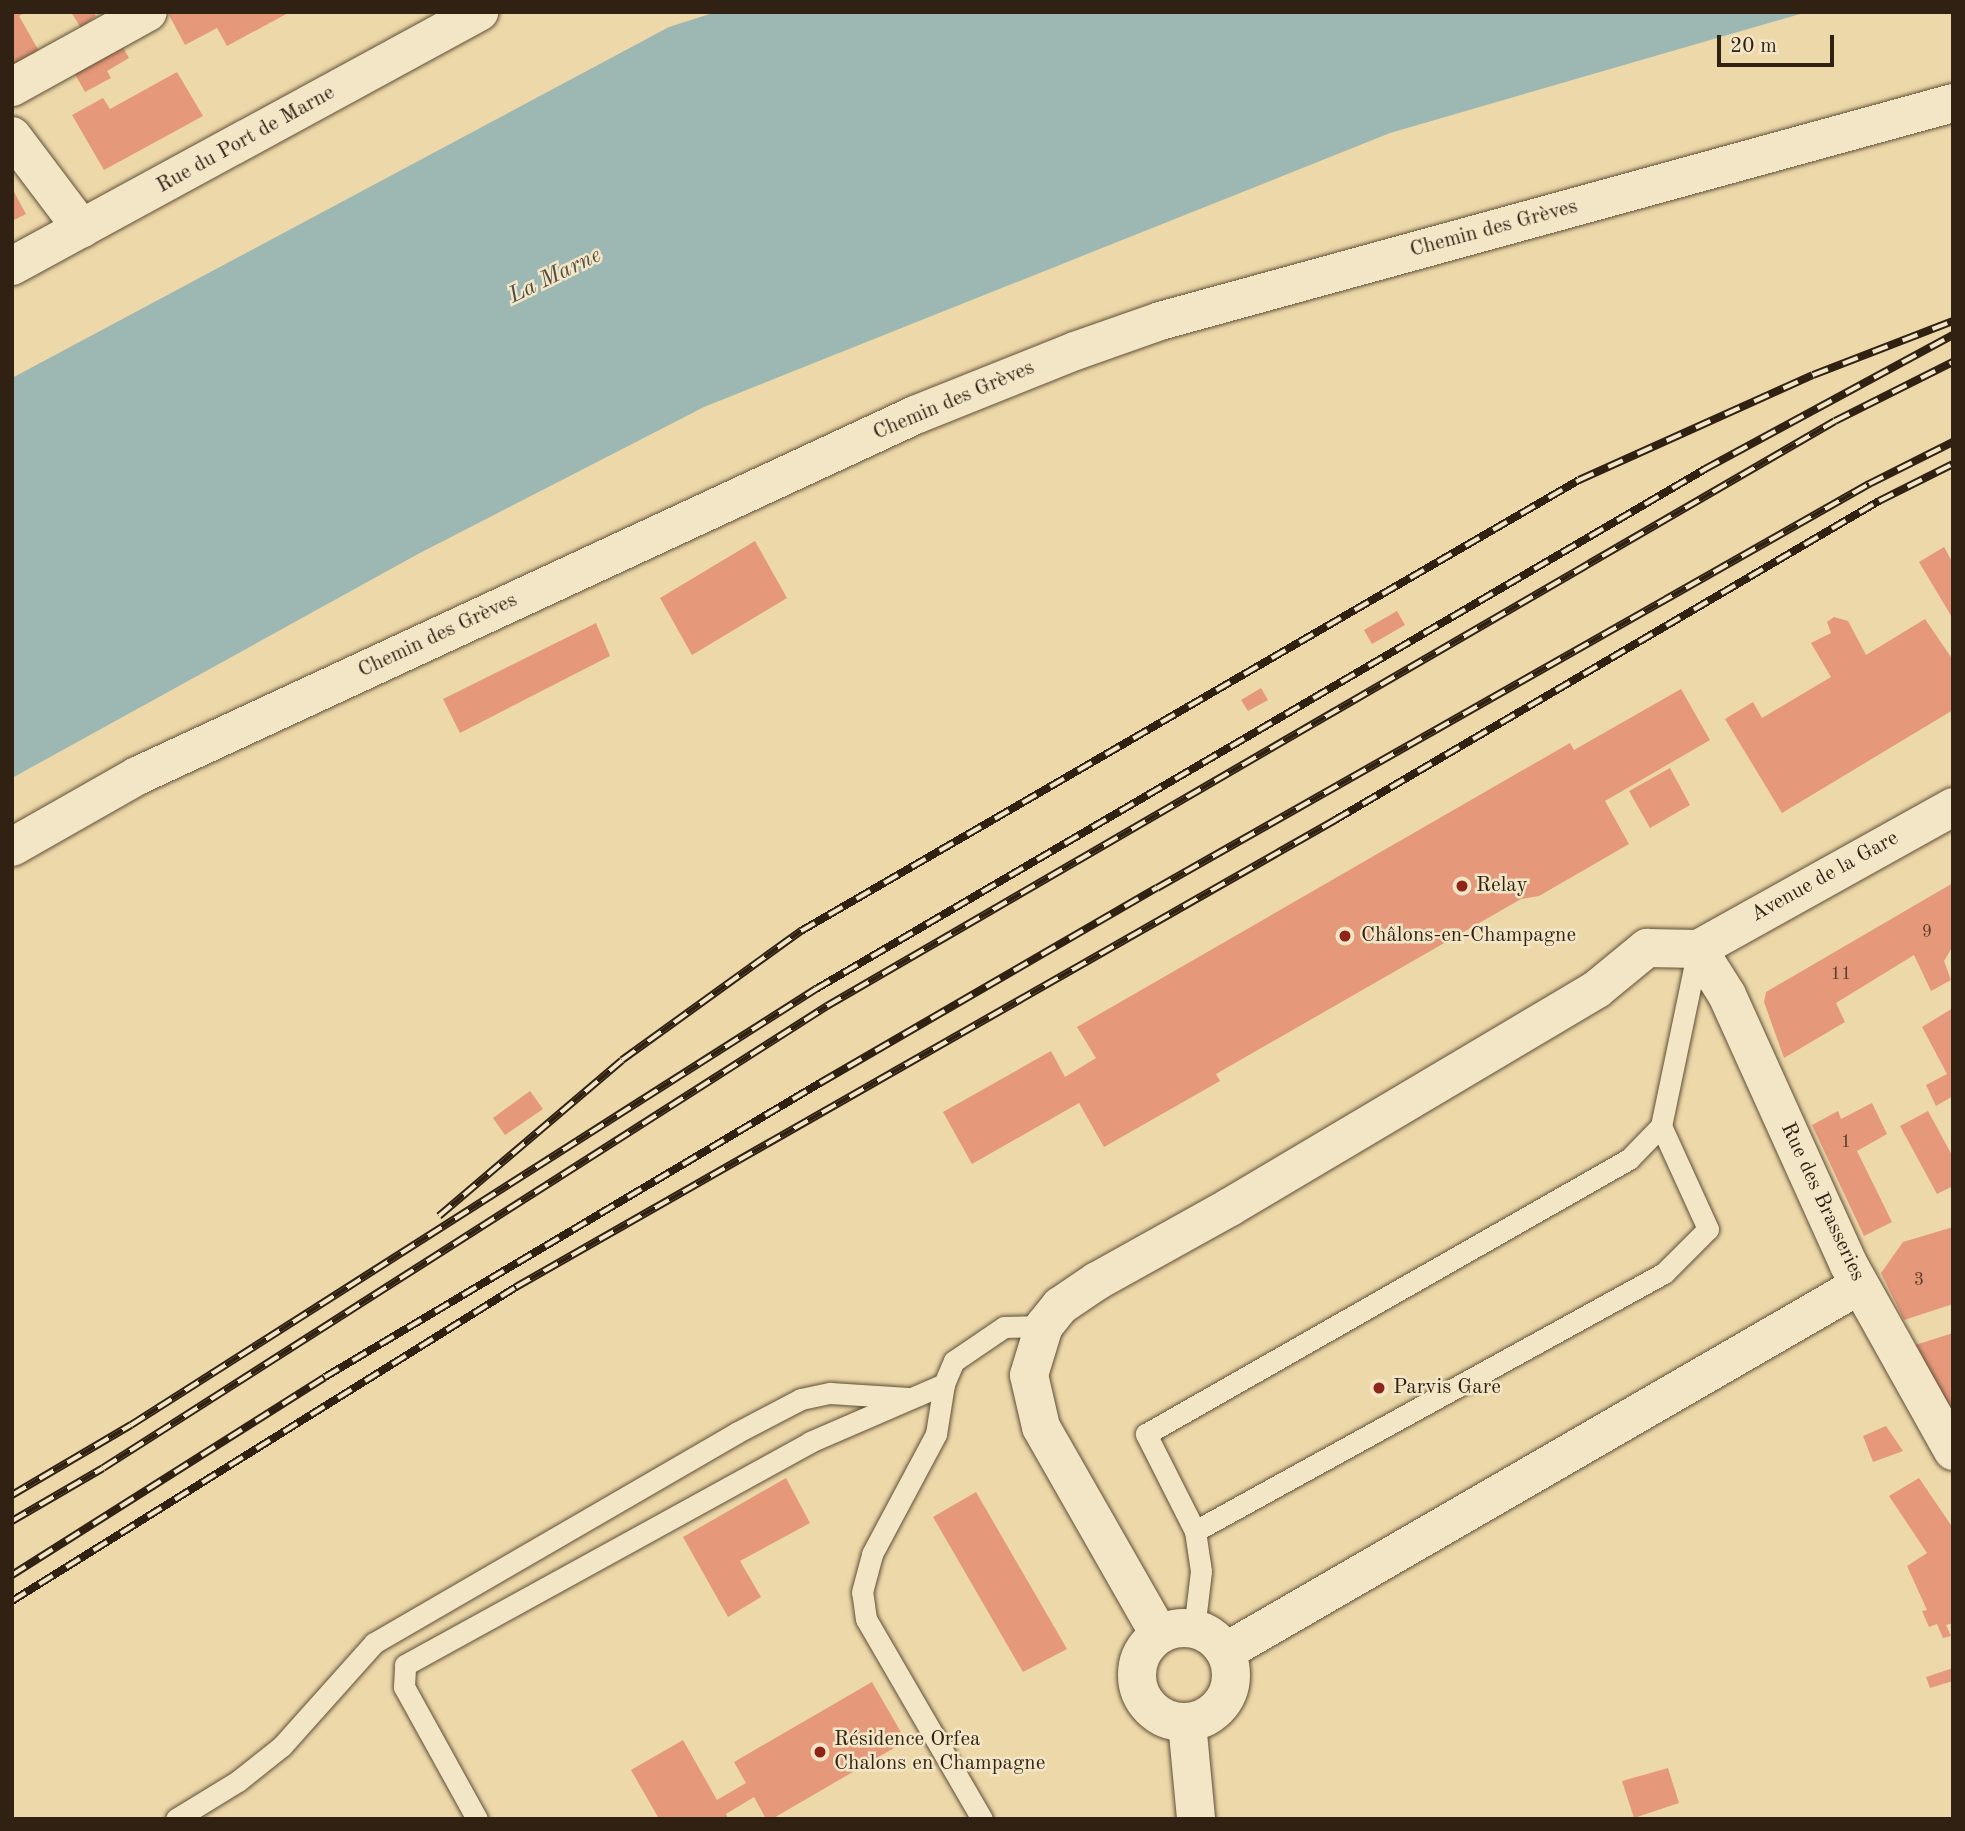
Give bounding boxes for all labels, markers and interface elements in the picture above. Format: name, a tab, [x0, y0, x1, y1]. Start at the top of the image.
scale bar	[1720, 21, 1837, 65]
text: 20 m	[1730, 36, 1777, 57]
street label: Rue du Port de Marne	[153, 81, 339, 199]
street label: Chemin des Grèves	[1407, 194, 1581, 264]
water label: La Marne	[504, 242, 606, 310]
street label: Chemin des Grèves	[870, 356, 1038, 446]
street label: Chemin des Grèves	[354, 588, 522, 684]
street label: Avenue de la Gare	[1747, 826, 1903, 928]
place label: Relay	[1476, 873, 1528, 899]
marker: Relay	[1454, 878, 1470, 894]
house number: 9	[1922, 921, 1932, 943]
place label: Châlons-en-Champagne	[1361, 923, 1576, 949]
marker: Châlons-en-Champagne	[1335, 926, 1355, 946]
house number: 11	[1831, 963, 1851, 985]
street label: Rue des Brasseries	[1774, 1119, 1870, 1285]
house number: 1	[1841, 1131, 1851, 1153]
house number: 3	[1914, 1269, 1924, 1291]
place label: Parvis Gare	[1393, 1375, 1501, 1401]
marker: Parvis Gare	[1371, 1380, 1387, 1396]
place label: Résidence Orfea Chalons en Champagne	[834, 1727, 1045, 1777]
marker: Résidence Orfea Chalons en Champagne	[812, 1744, 828, 1760]

